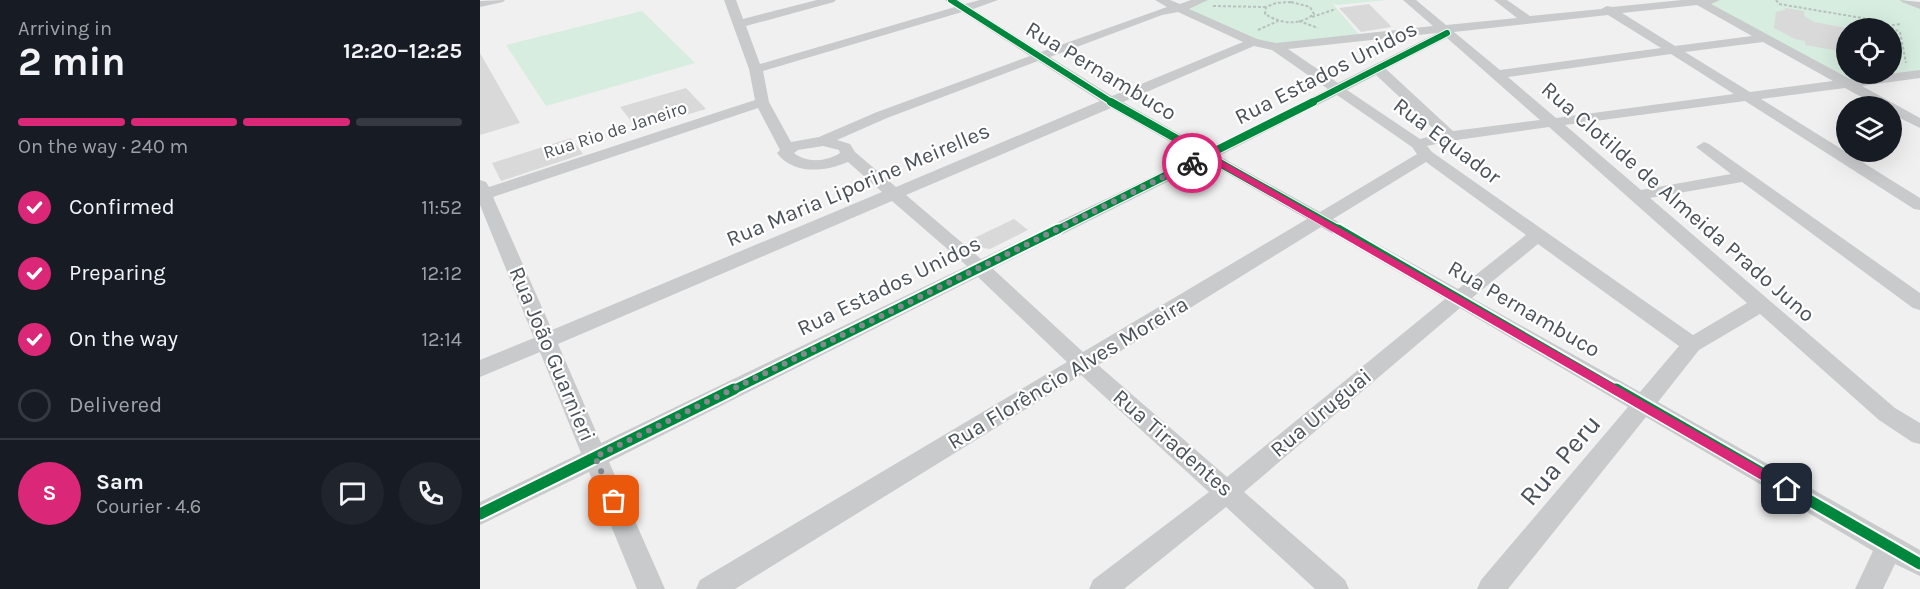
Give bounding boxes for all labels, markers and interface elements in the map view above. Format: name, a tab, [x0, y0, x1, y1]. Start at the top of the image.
street label: Rua Pernambuco	[1021, 16, 1181, 126]
street label: Rua Estados Unidos	[1231, 16, 1421, 130]
text: Arriving in	[18, 17, 112, 40]
map controls	[1836, 18, 1902, 162]
button: locate	[1836, 18, 1902, 84]
text: 12:20–12:25	[343, 38, 462, 64]
text: 2 min	[18, 39, 126, 85]
street label: Rua Clotilde de Almeida Prado Juno	[1536, 76, 1820, 328]
street label: Rua Equador	[1388, 92, 1506, 190]
street label: Rua Rio de Janeiro	[540, 96, 690, 164]
button: layers	[1836, 96, 1902, 162]
street label: Rua Maria Liporine Meirelles	[722, 118, 994, 252]
courier	[1162, 133, 1222, 193]
text: On the way · 240 m	[18, 135, 188, 158]
icon: bike	[1176, 147, 1209, 180]
icon: check	[18, 191, 51, 224]
text: Confirmed	[69, 194, 175, 220]
text: 11:52	[421, 196, 462, 219]
street label: Rua Estados Unidos	[793, 230, 985, 342]
street label: Rua Pernambuco	[1443, 255, 1605, 363]
icon: check	[18, 257, 51, 290]
text: Preparing	[69, 260, 166, 286]
text: 12:12	[421, 262, 462, 285]
street label: Rua João Guarnieri	[503, 263, 601, 445]
street label: Rua Florêncio Alves Moreira	[943, 291, 1193, 455]
icon: check	[18, 323, 51, 356]
text: On the way	[69, 326, 178, 352]
text: 12:14	[421, 328, 462, 351]
street label: Rua Uruguai	[1265, 363, 1377, 463]
street label: Rua Tiradentes	[1108, 384, 1238, 502]
text: Delivered	[69, 392, 162, 418]
street label: Rua Peru	[1513, 408, 1607, 512]
button: chat	[321, 462, 384, 525]
button: phone	[399, 462, 462, 525]
pin	[1761, 463, 1812, 514]
text: Sam	[96, 469, 144, 495]
icon: home	[1770, 472, 1803, 505]
pin	[588, 475, 639, 526]
text: S	[42, 480, 57, 506]
icon: bag	[597, 484, 630, 517]
text: Courier · 4.6	[96, 495, 201, 518]

